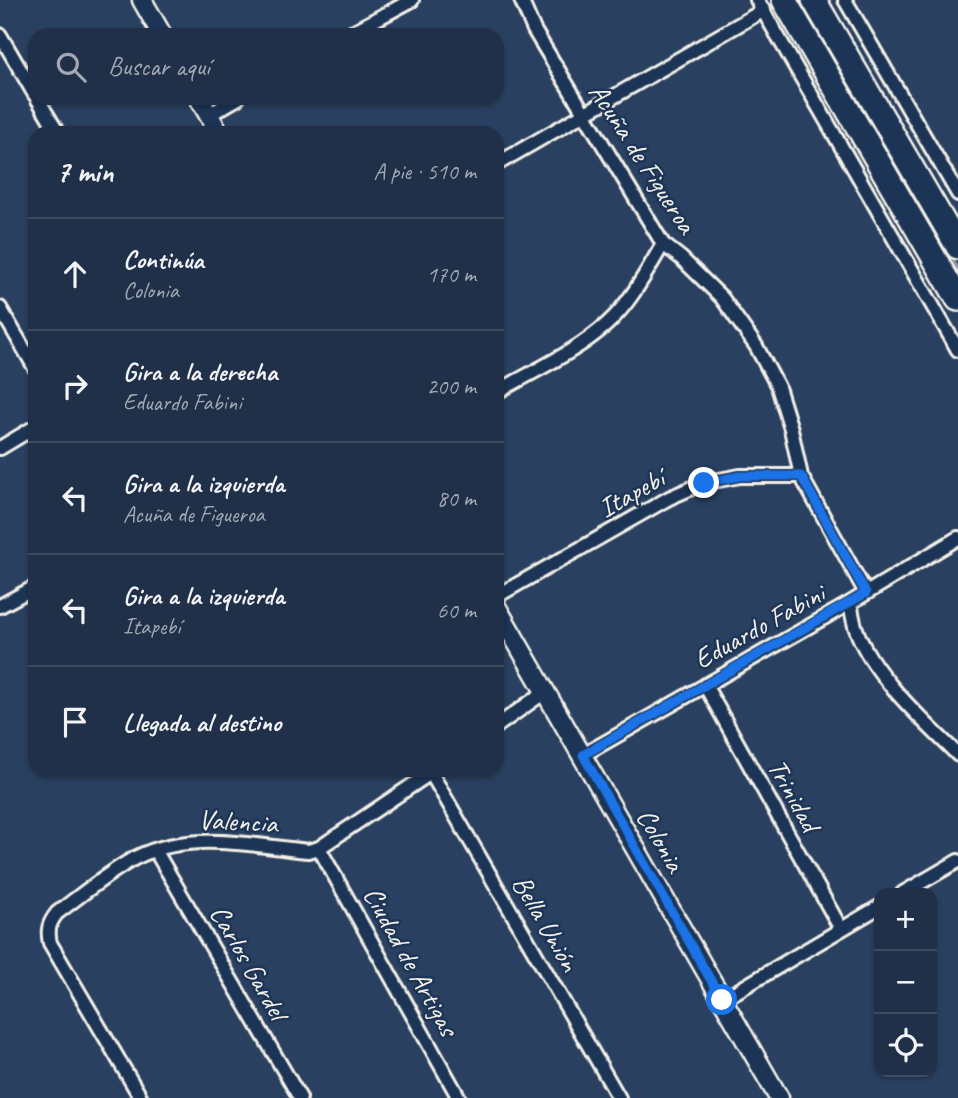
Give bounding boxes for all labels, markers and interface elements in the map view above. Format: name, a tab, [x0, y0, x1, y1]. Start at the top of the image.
search box	[28, 28, 504, 105]
icon: search	[52, 48, 90, 86]
text: Buscar aquí	[108, 50, 210, 83]
street label: Acuña de Figueroa	[581, 76, 706, 241]
text: 7 min	[56, 153, 113, 191]
text: A pie · 510 m	[373, 157, 476, 186]
text: Continúa	[123, 243, 204, 276]
icon: ahead	[56, 255, 94, 293]
text: 170 m	[427, 260, 476, 289]
text: Colonia	[123, 276, 179, 305]
text: Gira a la derecha	[123, 355, 277, 388]
icon: right	[56, 367, 94, 405]
text: 200 m	[427, 372, 476, 401]
text: Eduardo Fabini	[123, 388, 241, 417]
street label: Itapebí	[592, 458, 675, 525]
text: Gira a la izquierda	[123, 467, 284, 500]
route end	[688, 467, 719, 498]
icon: left	[56, 479, 94, 517]
text: 80 m	[437, 484, 476, 513]
text: Acuña de Figueroa	[123, 500, 265, 529]
street label: Eduardo Fabini	[687, 574, 834, 676]
text: Gira a la izquierda	[123, 579, 284, 612]
icon: left	[56, 591, 94, 629]
text: 60 m	[437, 596, 476, 625]
text: Itapebí	[123, 612, 181, 641]
icon: arrive	[56, 703, 94, 741]
text: Llegada al destino	[123, 706, 281, 739]
street label: Trinidad	[760, 753, 830, 841]
street label: Valencia	[198, 801, 280, 841]
street label: Colonia	[629, 802, 694, 880]
street label: Bella Unión	[505, 869, 588, 979]
street label: Ciudad de Artigas	[356, 880, 468, 1044]
map controls	[874, 888, 937, 1077]
button: +	[874, 888, 937, 951]
street label: Carlos Gardel	[202, 898, 298, 1030]
button: −	[874, 951, 937, 1014]
route start	[706, 984, 737, 1015]
button: locate	[874, 1014, 937, 1077]

